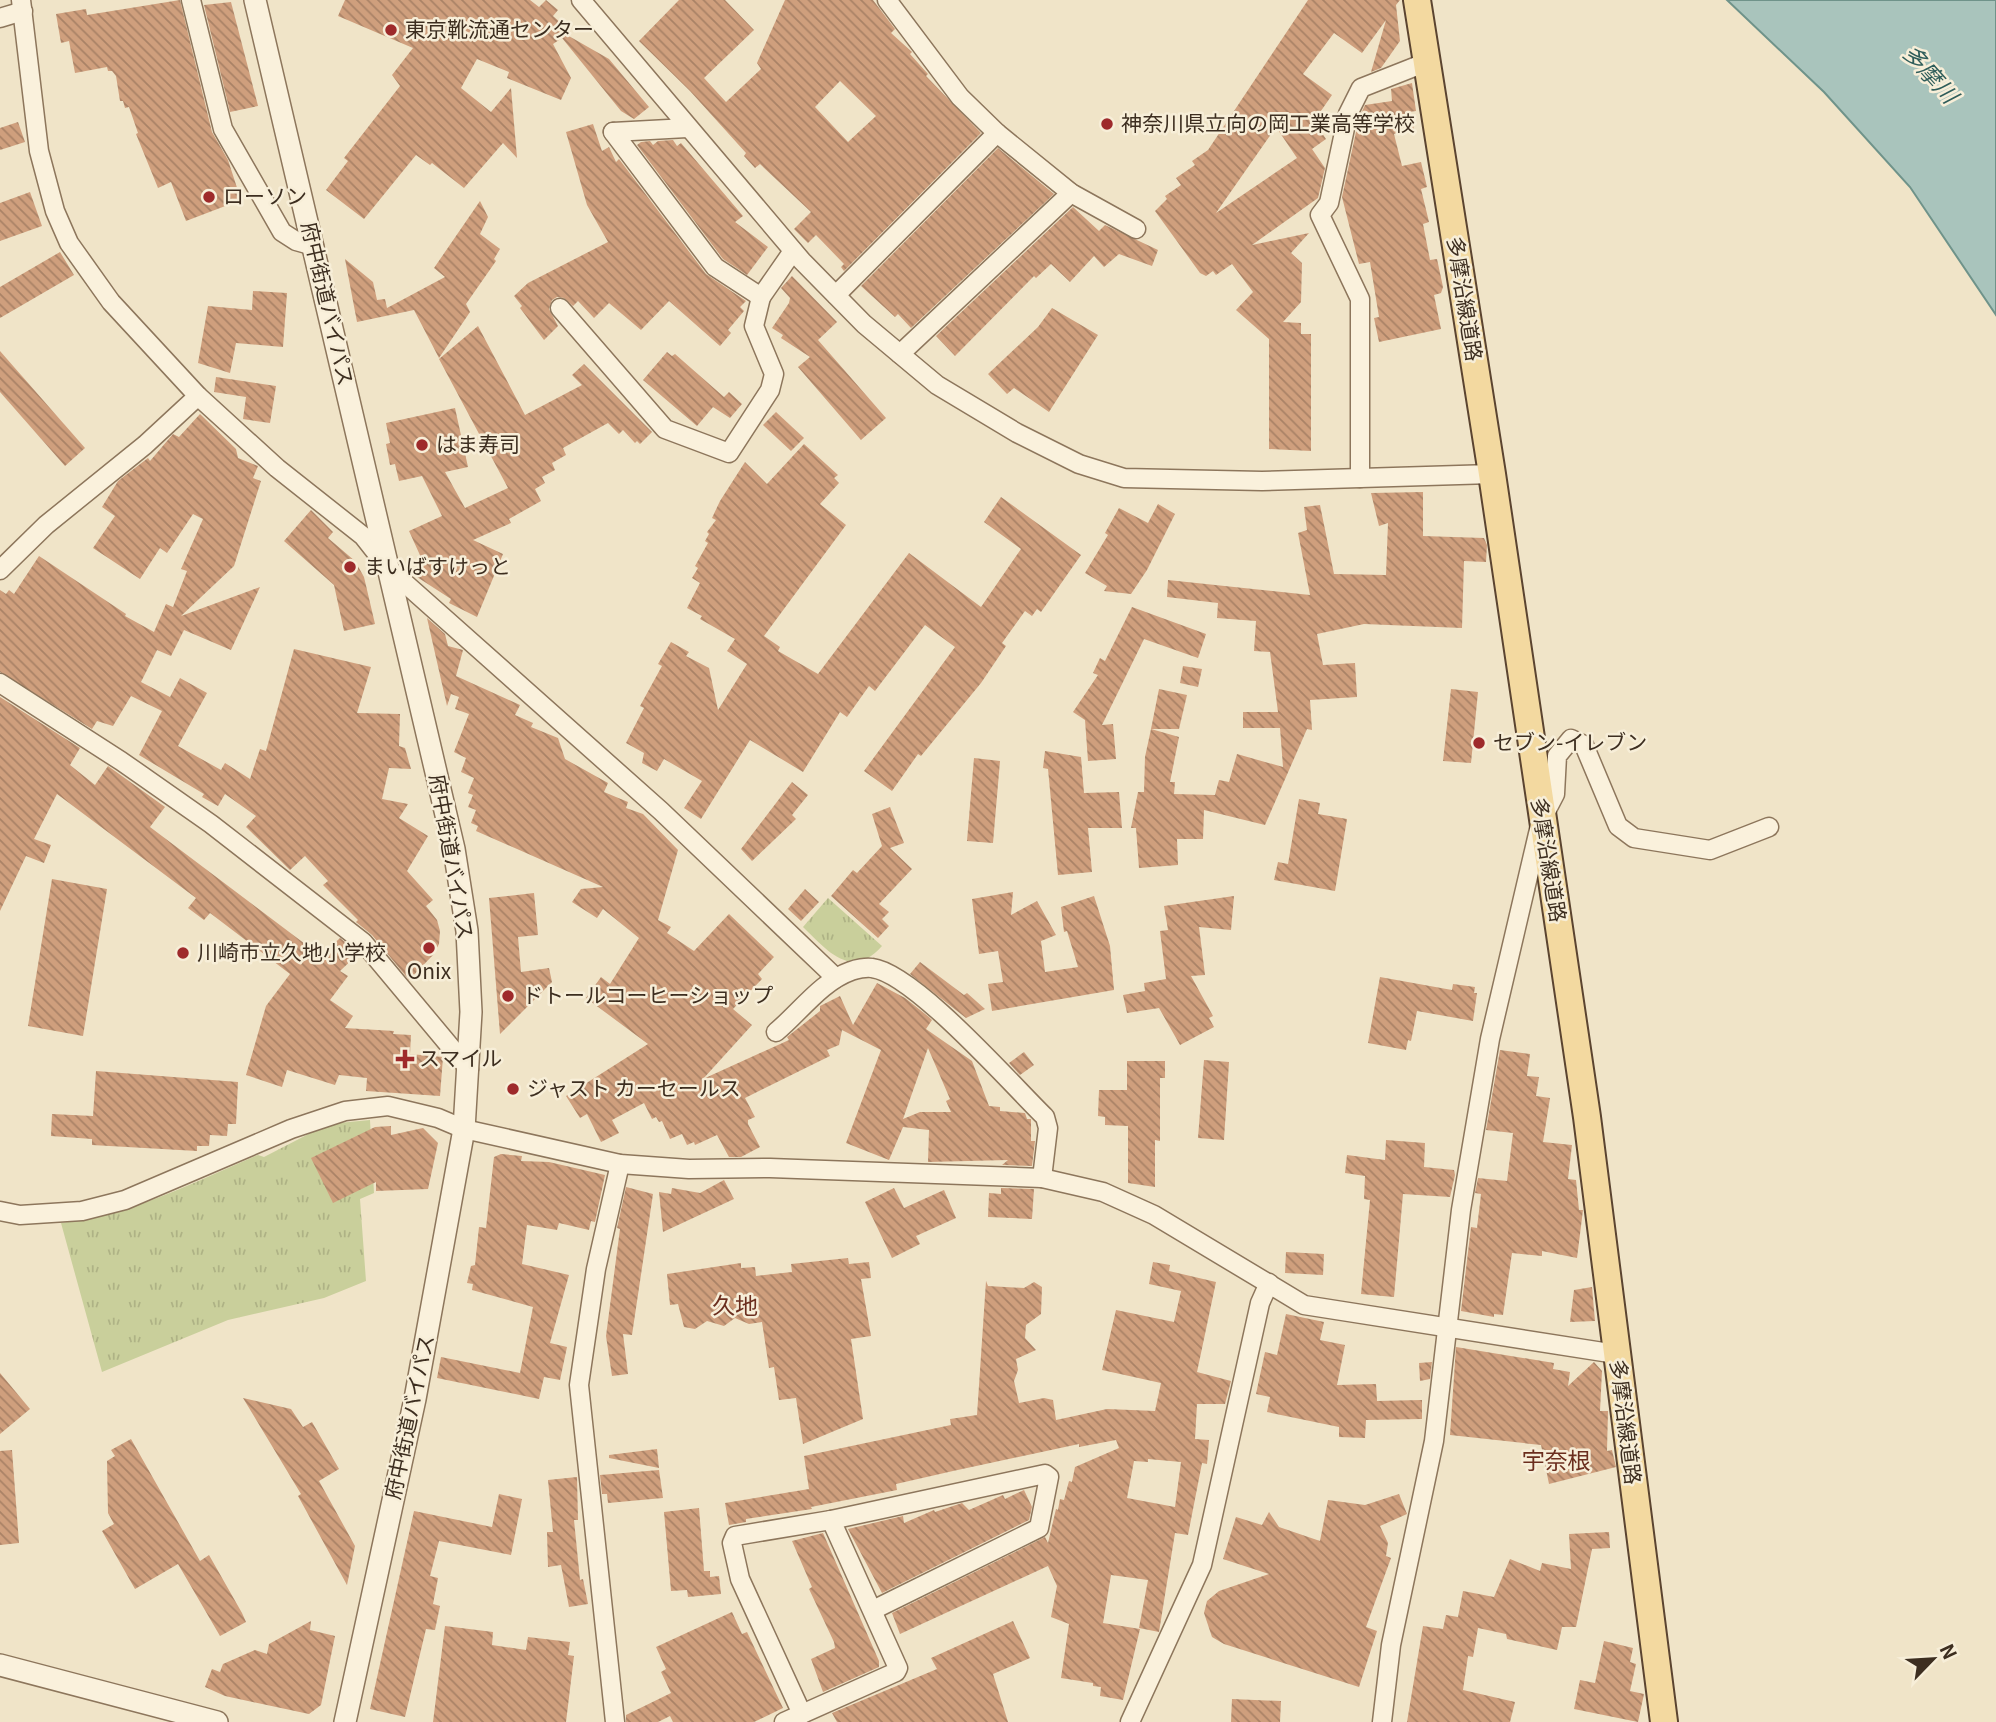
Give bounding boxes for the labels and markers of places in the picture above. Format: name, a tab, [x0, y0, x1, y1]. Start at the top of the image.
place label: 東京靴流通センター	[405, 13, 594, 43]
marker: 東京靴流通センター	[383, 22, 399, 38]
place label: 神奈川県立向の岡工業高等学校	[1121, 107, 1415, 137]
marker: 神奈川県立向の岡工業高等学校	[1099, 116, 1115, 132]
place label: ローソン	[223, 180, 307, 210]
marker: ローソン	[201, 189, 217, 205]
place label: はま寿司	[436, 428, 520, 458]
marker: はま寿司	[414, 437, 430, 453]
place label: まいばすけっと	[364, 550, 511, 580]
marker: まいばすけっと	[342, 559, 358, 575]
place label: セブン-イレブン	[1493, 726, 1647, 756]
marker: セブン-イレブン	[1471, 735, 1487, 751]
place label: 川崎市立久地小学校	[197, 936, 386, 966]
marker: Onix	[421, 940, 437, 956]
marker: 川崎市立久地小学校	[175, 945, 191, 961]
place label: Onix	[407, 955, 452, 985]
place label: ドトールコーヒーショップ	[522, 979, 773, 1009]
marker: ドトールコーヒーショップ	[500, 988, 516, 1004]
place label: スマイル	[419, 1042, 502, 1072]
marker: スマイル	[397, 1051, 413, 1067]
place label: ジャスト カーセールス	[527, 1072, 741, 1102]
marker: ジャスト カーセールス	[505, 1081, 521, 1097]

